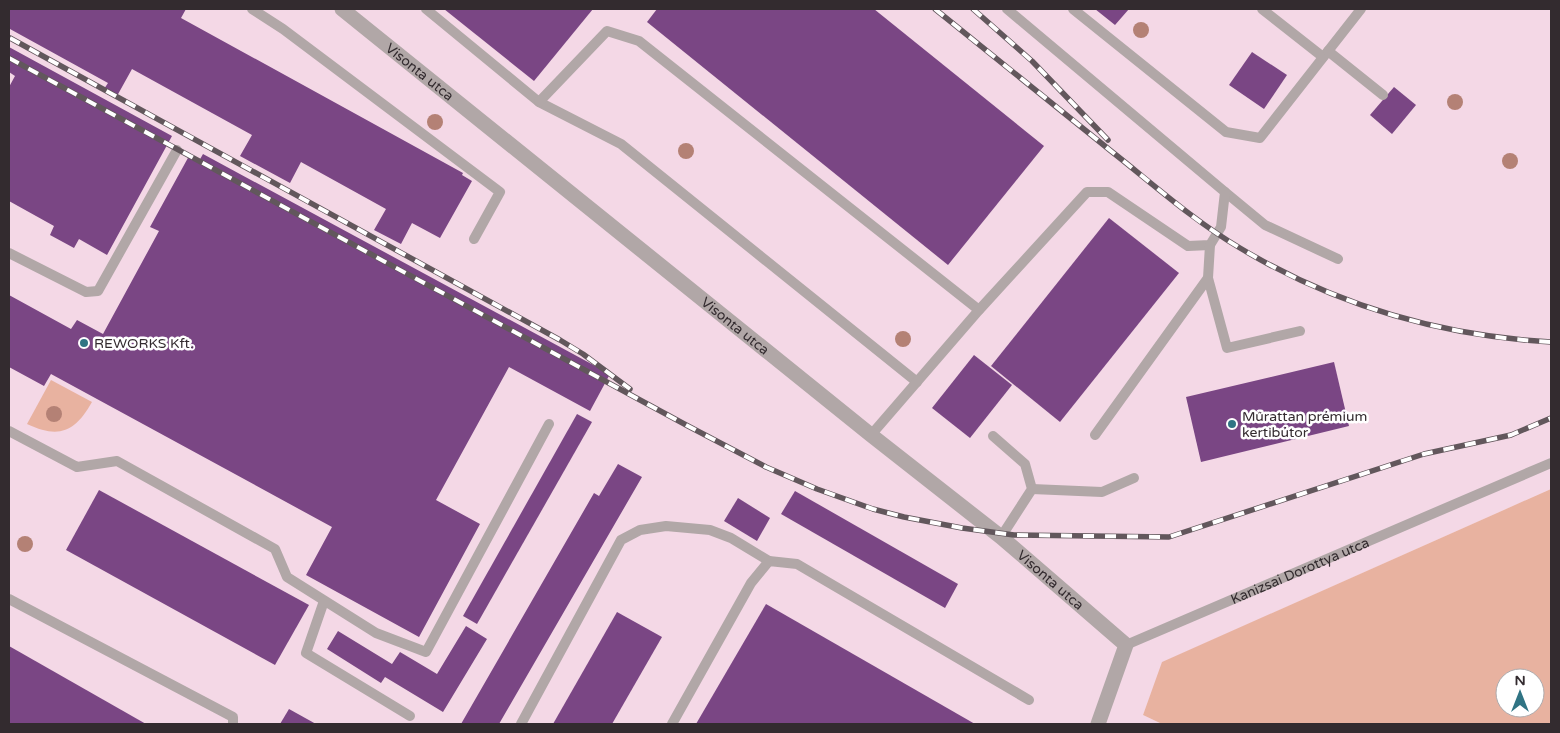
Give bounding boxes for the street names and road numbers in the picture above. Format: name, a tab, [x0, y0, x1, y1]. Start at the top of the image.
street label: Visonta utca	[382, 40, 457, 105]
street label: Visonta utca	[697, 294, 773, 359]
street label: Kanizsai Dorottya utca	[1228, 534, 1372, 608]
street label: Visonta utca	[1013, 547, 1087, 614]

